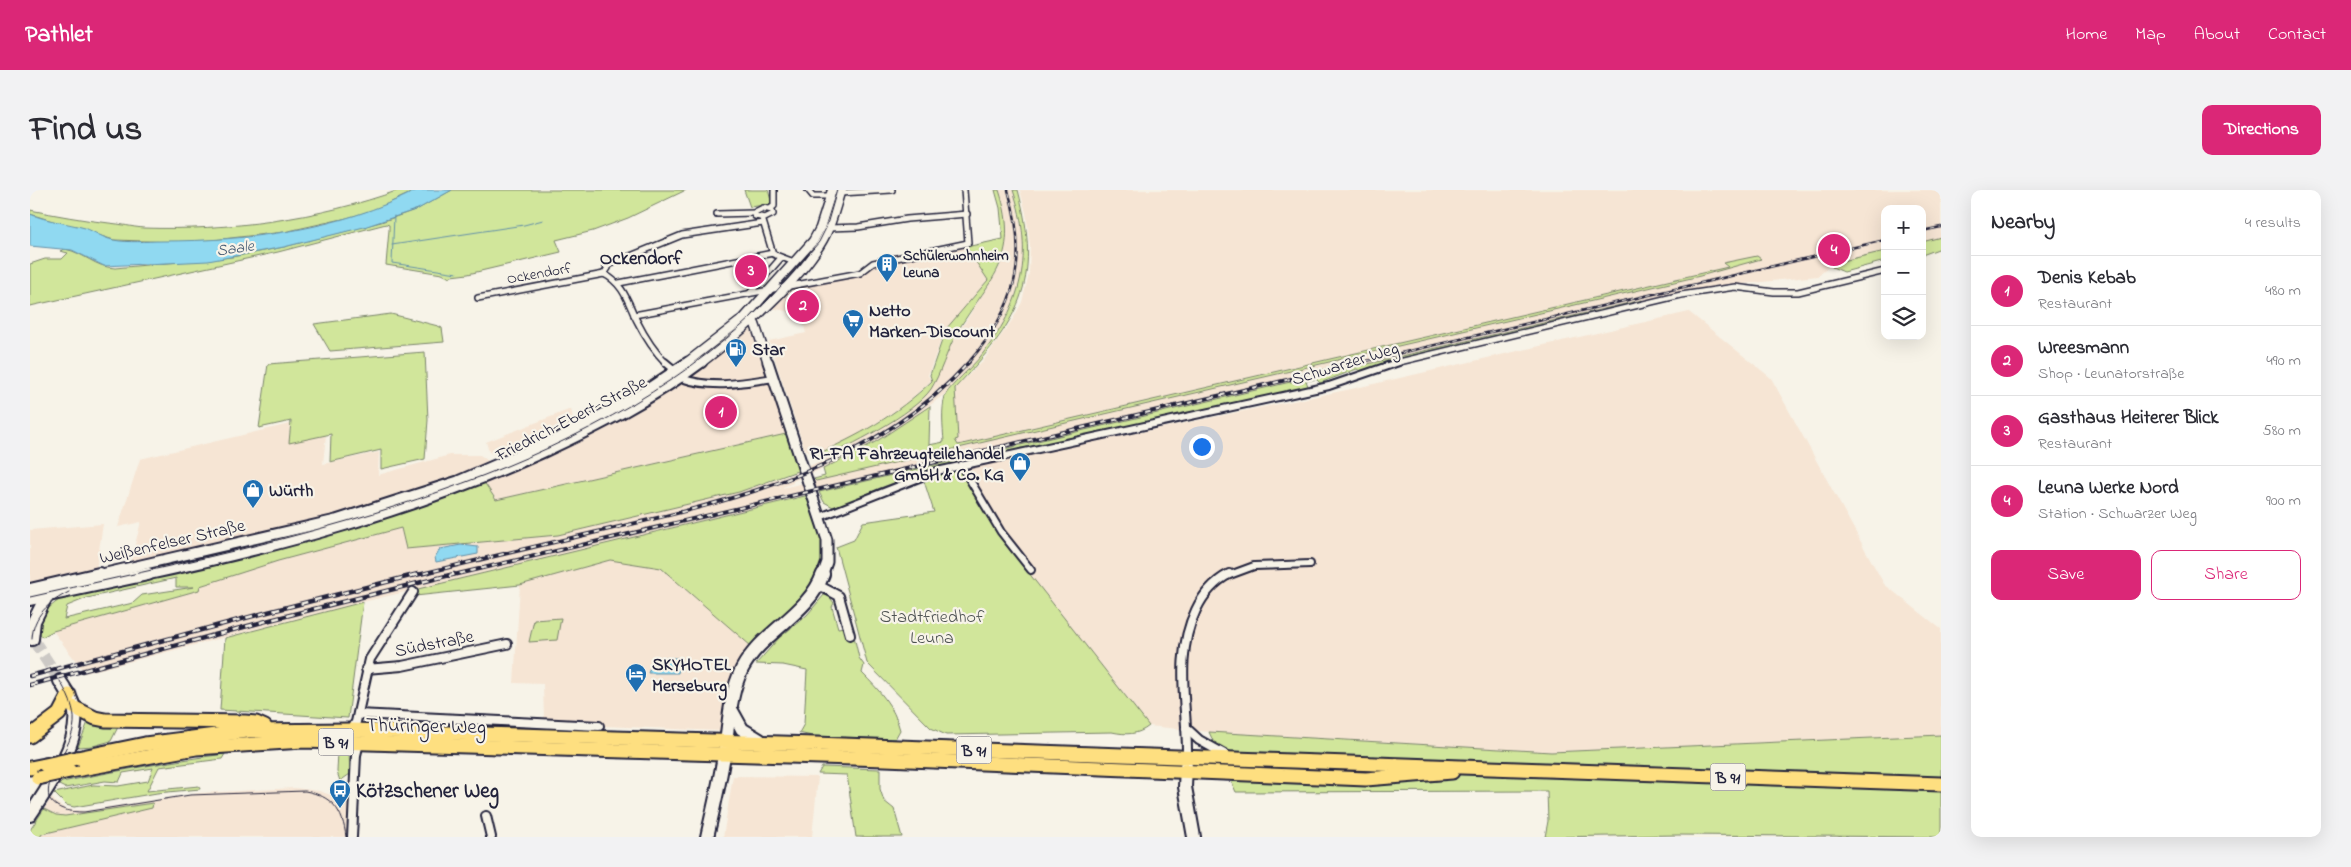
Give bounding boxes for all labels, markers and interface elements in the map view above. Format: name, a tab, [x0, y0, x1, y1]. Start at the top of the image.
text: Pathlet	[25, 18, 93, 53]
text: Home	[2066, 22, 2107, 48]
text: Map	[2135, 22, 2166, 48]
text: About	[2194, 22, 2240, 48]
text: Contact	[2268, 22, 2326, 48]
text: Find us	[30, 105, 142, 156]
button: Directions	[2202, 105, 2321, 155]
map controls	[1881, 205, 1926, 340]
button: +	[1881, 205, 1926, 250]
text: Nearby	[1991, 208, 2055, 238]
text: 4 results	[2245, 211, 2301, 235]
pin: 4	[1818, 231, 1850, 269]
water label: Saale	[215, 234, 256, 263]
place label: Schülerwohnheim Leuna	[903, 245, 1009, 284]
district label: Ockendorf	[600, 246, 683, 273]
button: −	[1881, 250, 1926, 295]
pin: 3	[735, 252, 767, 290]
building icon: Schülerwohnheim Leuna	[875, 252, 899, 283]
street label: Ockendorf	[505, 257, 573, 290]
text: Denis Kebab	[2038, 265, 2136, 292]
text: 1	[2004, 279, 2010, 303]
text: 480 m	[2265, 279, 2301, 303]
pin: 2	[787, 287, 819, 325]
text: Restaurant	[2038, 292, 2112, 316]
button: layers	[1881, 295, 1926, 340]
place label: Netto Marken-Discount	[869, 299, 996, 346]
supermarket icon: Netto Marken-Discount	[841, 308, 865, 339]
text: Wreesmann	[2038, 335, 2129, 362]
street label: Schwarzer Weg	[1289, 336, 1403, 395]
fuel station icon: Star	[724, 337, 748, 368]
place label: Star	[752, 338, 785, 364]
text: 2	[2003, 349, 2011, 373]
text: 490 m	[2266, 349, 2301, 373]
text: Shop · Leunatorstraße	[2038, 362, 2184, 386]
street label: Friedrich-Ebert-Straße	[491, 370, 653, 470]
pin: 1	[705, 393, 737, 431]
text: Gasthaus Heiterer Blick	[2038, 405, 2219, 432]
text: 3	[2004, 419, 2010, 443]
text: 580 m	[2263, 419, 2301, 443]
text: Restaurant	[2038, 432, 2112, 456]
your location	[1189, 434, 1215, 460]
place label: RI-FA Fahrzeugteilehandel GmbH & Co. KG	[810, 442, 1004, 489]
shop icon: RI-FA Fahrzeugteilehandel GmbH & Co. KG	[1008, 451, 1032, 482]
text: Leuna Werke Nord	[2038, 475, 2179, 502]
shop icon: Würth	[241, 478, 265, 509]
place label: Würth	[269, 479, 314, 505]
text: 4	[2004, 489, 2010, 513]
text: 900 m	[2266, 489, 2301, 513]
text: Station · Schwarzer Weg	[2038, 502, 2197, 526]
street label: Weißenfelser Straße	[97, 513, 249, 572]
button: Save	[1991, 550, 2141, 600]
button: Share	[2151, 550, 2301, 600]
park label: Stadtfriedhof Leuna	[880, 605, 985, 652]
street label: Südstraße	[393, 624, 477, 665]
place label: SKYHOTEL Merseburg	[652, 653, 731, 701]
hotel icon: SKYHOTEL Merseburg	[624, 662, 648, 693]
street label: Thüringer Weg	[365, 711, 486, 745]
road number: B 91	[318, 728, 354, 756]
road number: B 91	[956, 736, 992, 764]
road number: B 91	[1710, 764, 1746, 790]
place label: Kötzschener Weg	[356, 777, 499, 809]
bus stop icon: Kötzschener Weg	[328, 778, 352, 809]

